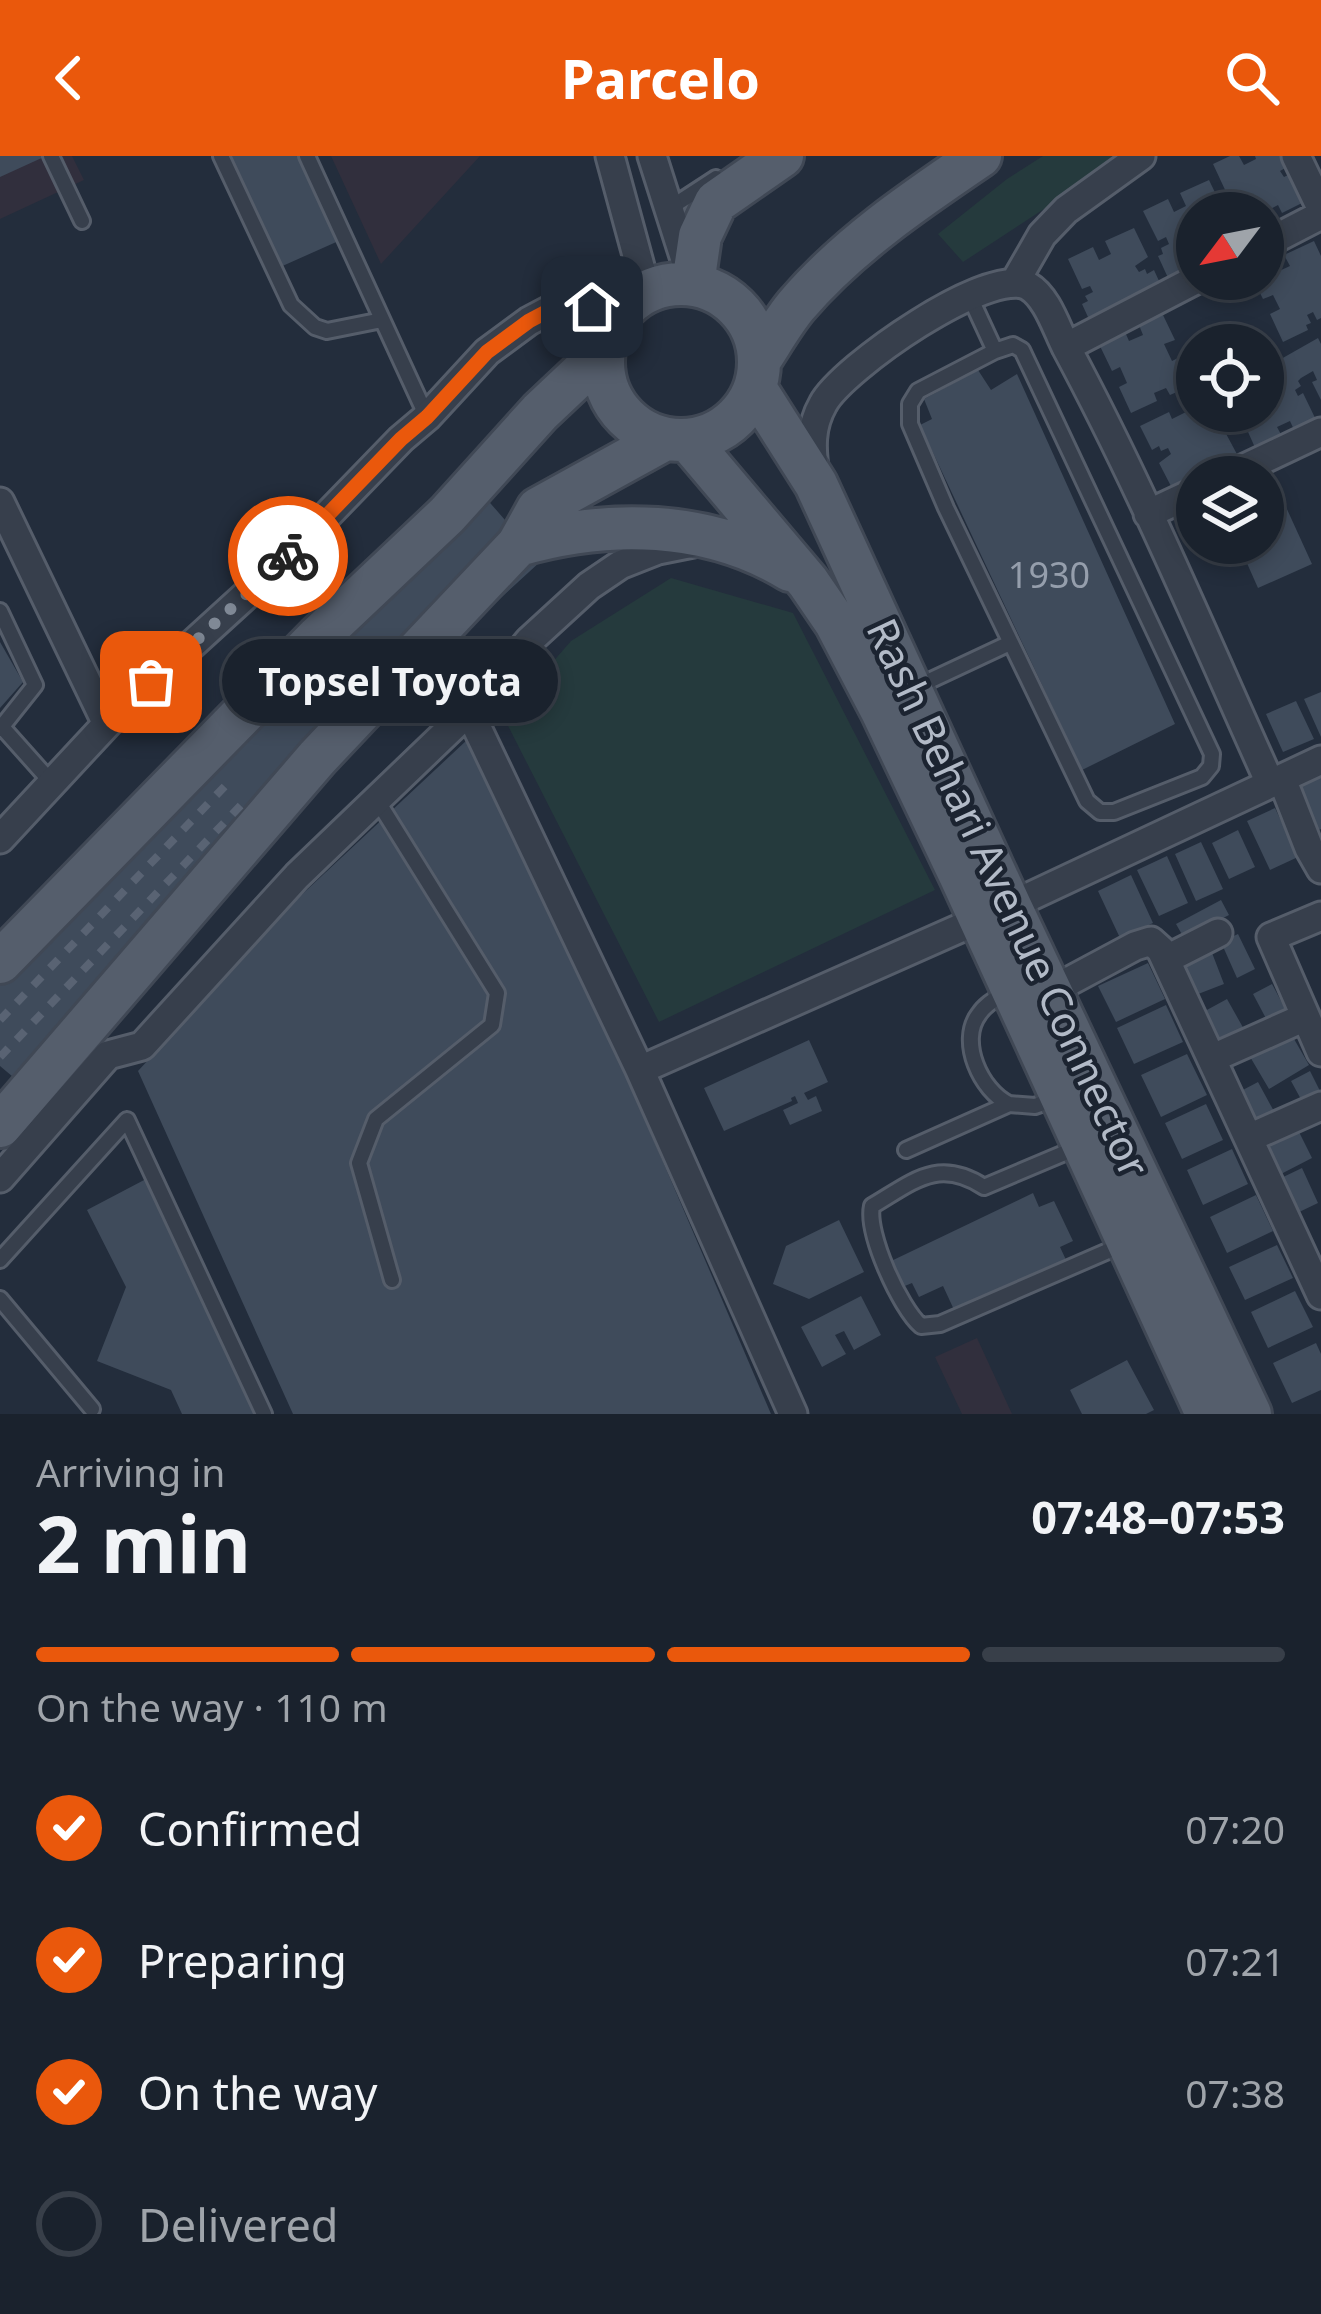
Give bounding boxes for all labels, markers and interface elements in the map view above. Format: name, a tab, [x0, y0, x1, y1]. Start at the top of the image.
text: Parcelo	[561, 41, 760, 115]
icon: back	[36, 45, 102, 111]
icon: search	[1219, 45, 1285, 111]
north arrow	[1176, 192, 1284, 300]
map controls	[1176, 192, 1284, 564]
pin	[541, 256, 643, 358]
icon: home	[559, 274, 625, 340]
button: locate	[1176, 324, 1284, 432]
button: layers	[1176, 456, 1284, 564]
courier	[228, 496, 348, 616]
icon: bike	[255, 523, 321, 589]
house number: 1930	[1008, 550, 1090, 599]
street label: Rash Behari Avenue Connector	[855, 609, 1164, 1186]
pin	[100, 631, 202, 733]
callout: Topsel Toyota	[223, 640, 559, 724]
icon: bag	[118, 649, 184, 715]
text: Topsel Toyota	[258, 654, 522, 707]
text: Arriving in	[36, 1445, 225, 1498]
text: 07:48–07:53	[1031, 1486, 1285, 1547]
text: 2 min	[36, 1490, 251, 1596]
text: On the way · 110 m	[36, 1680, 388, 1733]
icon: check	[36, 1795, 102, 1861]
text: Confirmed	[138, 1798, 362, 1859]
text: 07:20	[1185, 1802, 1285, 1855]
icon: check	[36, 1927, 102, 1993]
text: Preparing	[138, 1930, 347, 1991]
text: 07:21	[1185, 1934, 1285, 1987]
icon: check	[36, 2059, 102, 2125]
text: On the way	[138, 2062, 377, 2123]
text: 07:38	[1185, 2066, 1285, 2119]
text: Delivered	[138, 2194, 338, 2255]

